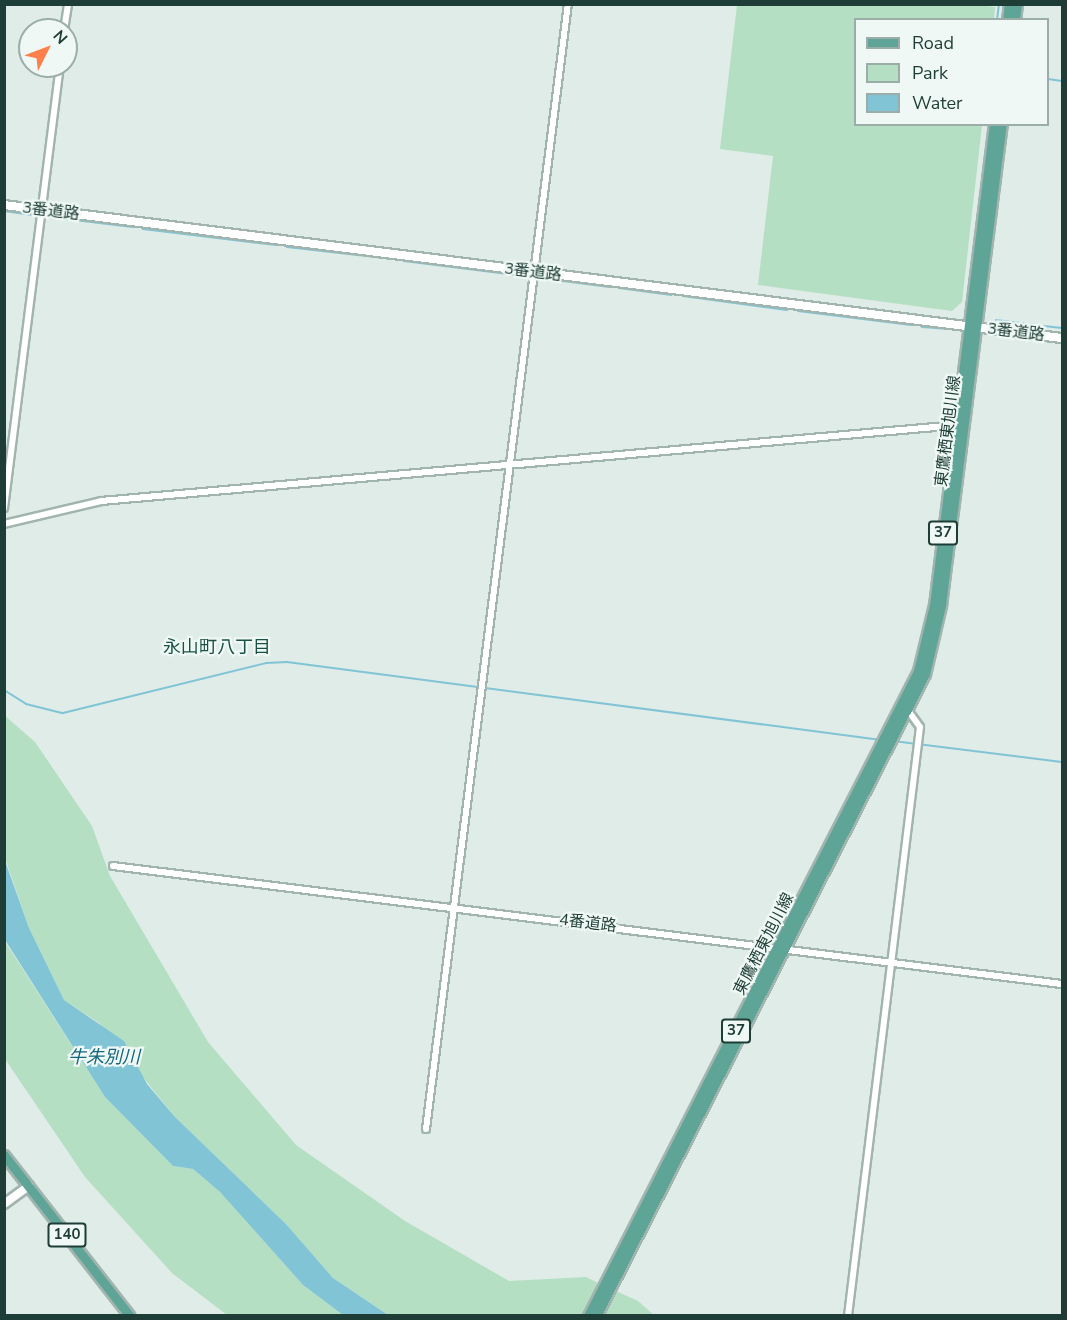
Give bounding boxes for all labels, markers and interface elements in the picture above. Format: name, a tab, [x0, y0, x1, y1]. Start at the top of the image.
north arrow	[18, 18, 78, 78]
legend	[854, 18, 1049, 126]
text: N	[48, 25, 72, 49]
text: Road	[912, 31, 954, 55]
text: Park	[912, 61, 948, 85]
text: Water	[912, 91, 963, 115]
street label: 3番道路	[21, 198, 81, 224]
street label: 3番道路	[503, 259, 563, 285]
street label: 3番道路	[986, 319, 1046, 345]
street label: 東鷹栖東旭川線	[932, 374, 964, 488]
road number: 37	[928, 521, 958, 545]
district label: 永山町八丁目	[163, 636, 271, 658]
street label: 東鷹栖東旭川線	[730, 890, 798, 998]
street label: 4番道路	[558, 910, 618, 936]
road number: 37	[721, 1019, 751, 1043]
water label: 牛朱別川	[68, 1046, 140, 1068]
road number: 140	[48, 1223, 86, 1247]

